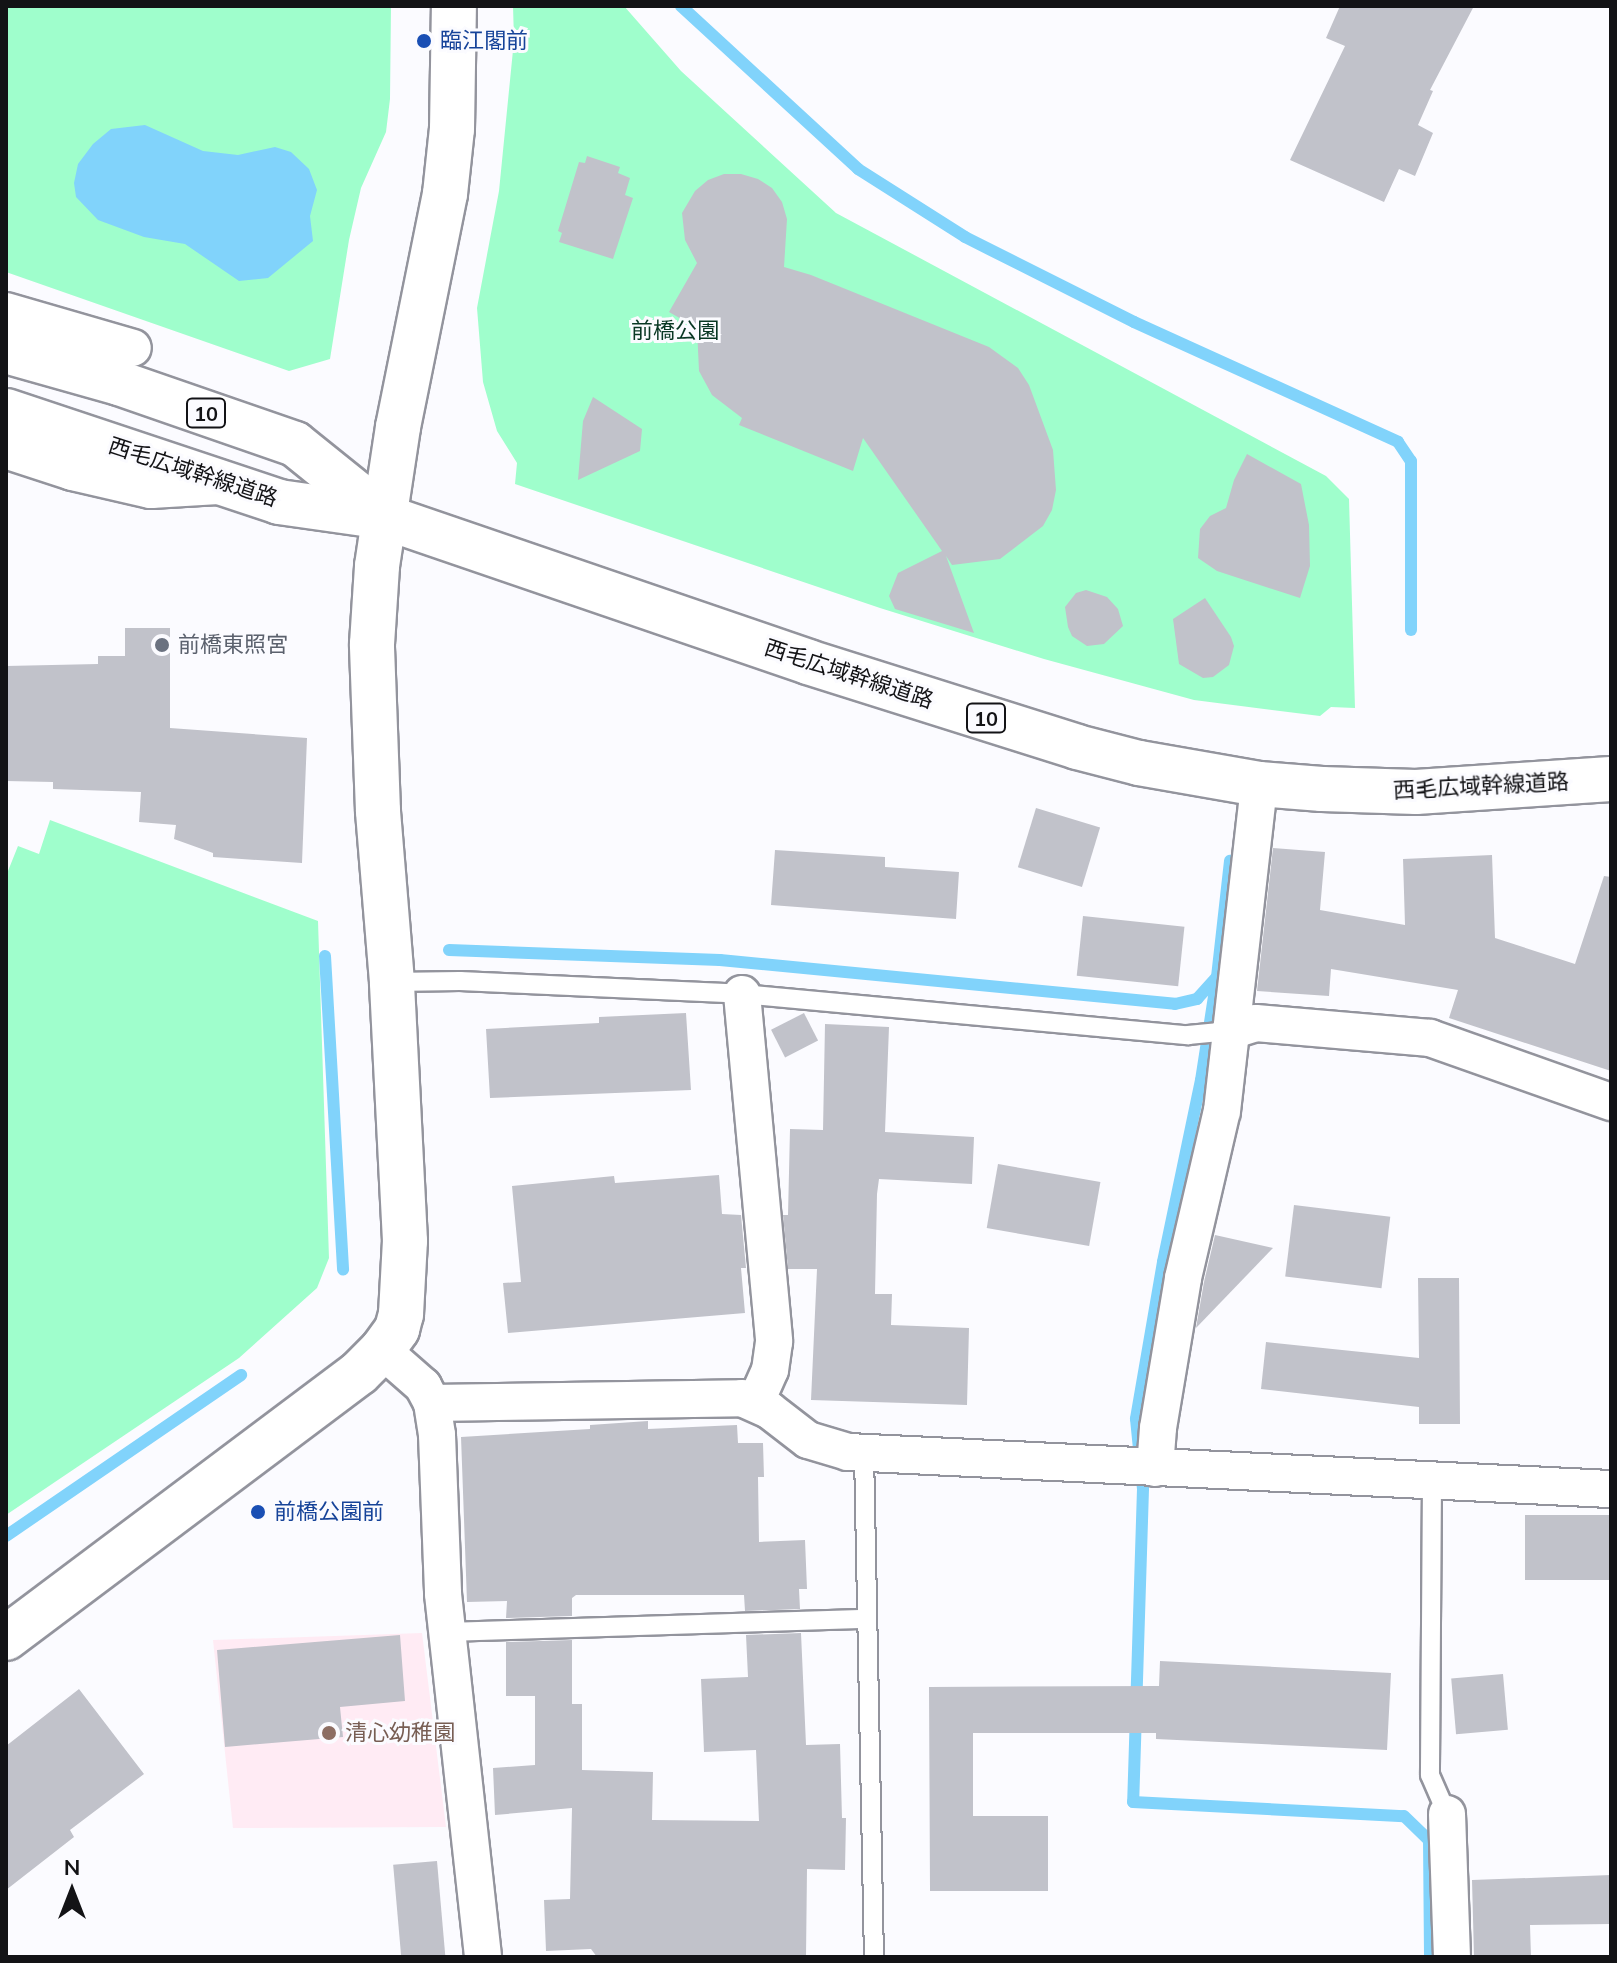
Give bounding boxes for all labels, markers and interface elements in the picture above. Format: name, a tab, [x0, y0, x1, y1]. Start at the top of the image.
place label: 臨江閣前	[440, 28, 528, 54]
marker: 臨江閣前	[415, 32, 433, 50]
park label: 前橋公園	[631, 318, 719, 344]
road number: 10	[186, 397, 226, 429]
street label: 西毛広域幹線道路	[105, 432, 281, 512]
place label: 前橋東照宮	[178, 632, 288, 658]
street label: 西毛広域幹線道路	[761, 634, 937, 714]
marker: 前橋東照宮	[153, 636, 171, 654]
road number: 10	[966, 702, 1006, 734]
street label: 西毛広域幹線道路	[1392, 768, 1570, 804]
place label: 前橋公園前	[274, 1499, 384, 1525]
marker: 前橋公園前	[249, 1503, 267, 1521]
place label: 清心幼稚園	[345, 1720, 455, 1746]
marker: 清心幼稚園	[320, 1724, 338, 1742]
north arrow	[32, 1851, 112, 1931]
text: N	[64, 1853, 80, 1881]

